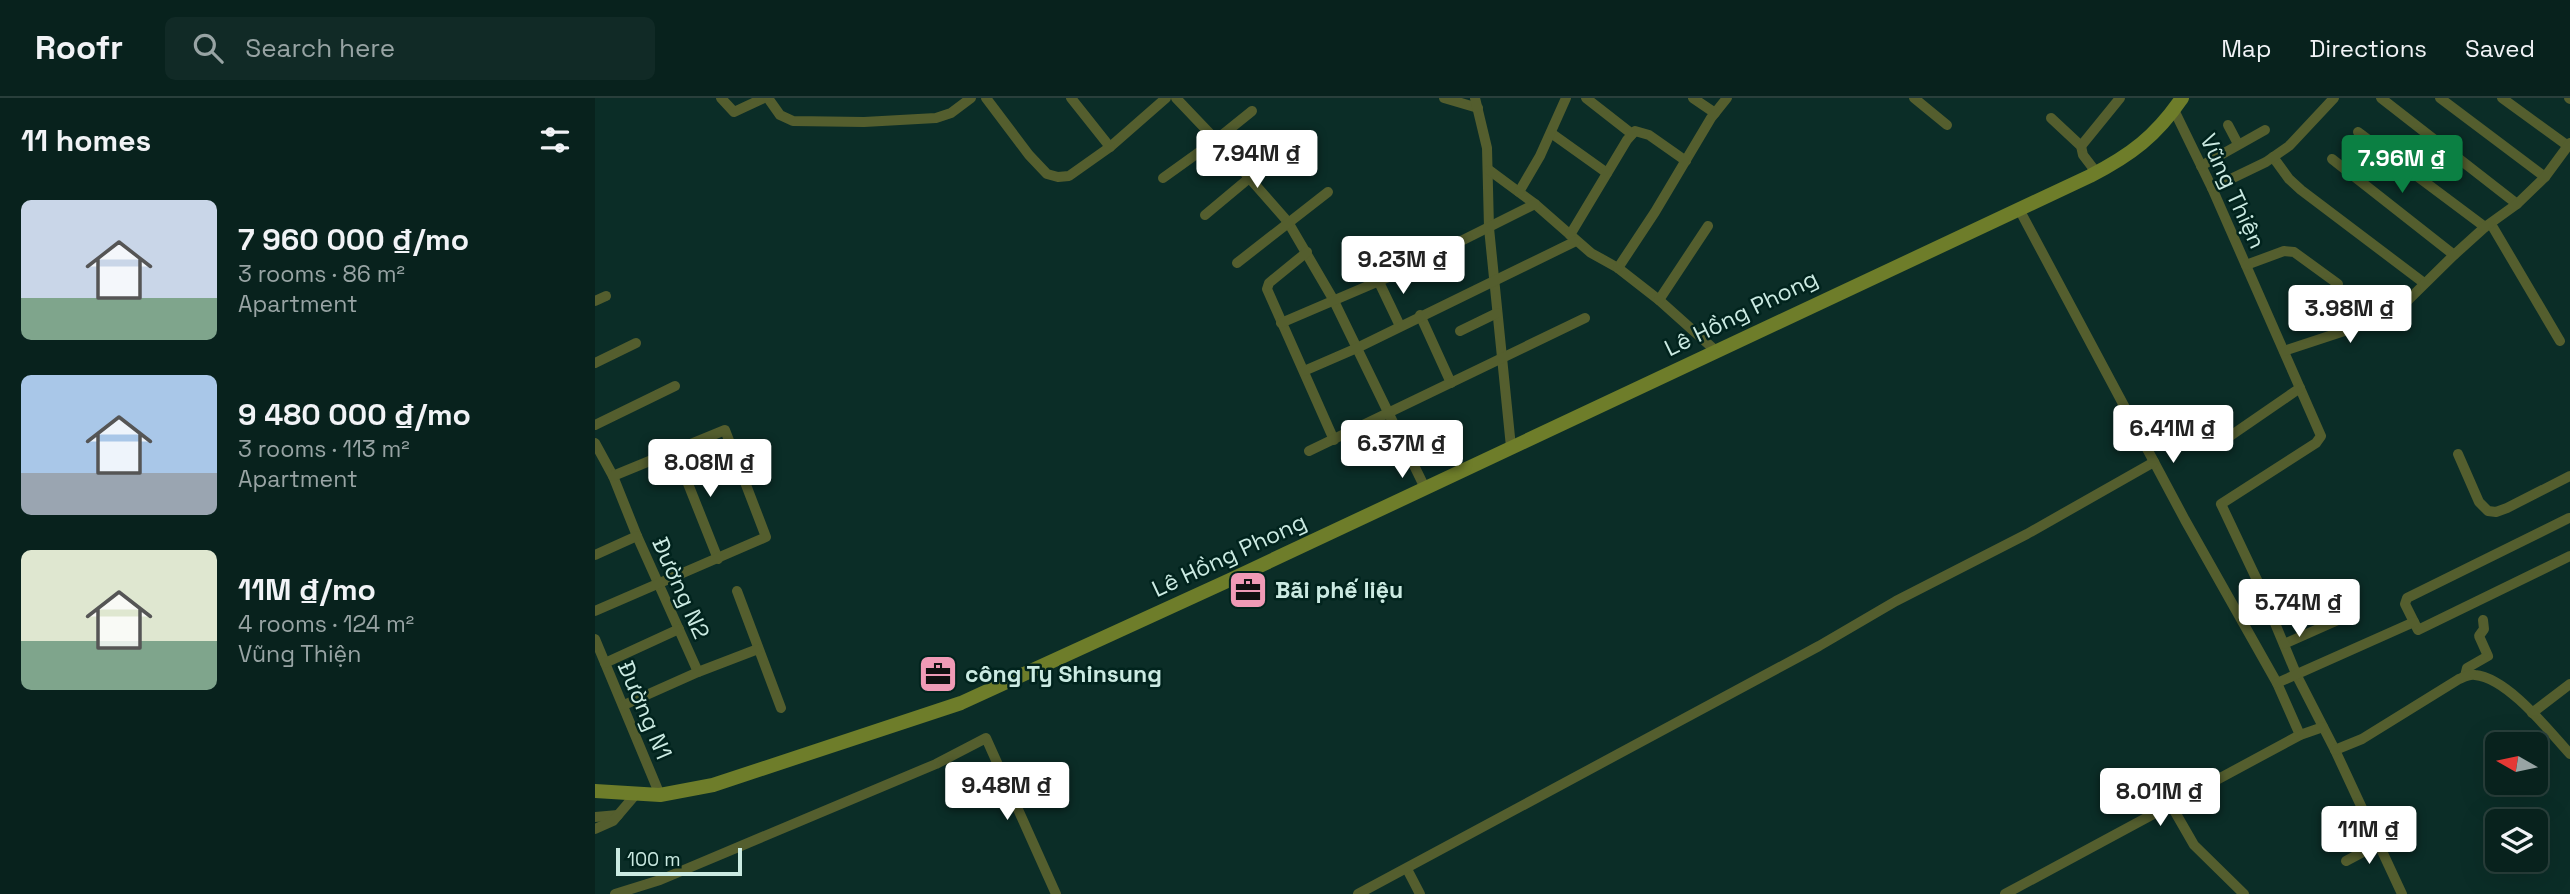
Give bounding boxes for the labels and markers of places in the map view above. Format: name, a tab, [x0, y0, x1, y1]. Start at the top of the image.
pin: 7.94M ₫	[1192, 130, 1322, 190]
pin: 7.96M ₫	[2337, 136, 2467, 195]
pin: 9.23M ₫	[1338, 236, 1468, 296]
pin: 3.98M ₫	[2285, 286, 2415, 345]
pin: 6.41M ₫	[2108, 406, 2238, 465]
pin: 6.37M ₫	[1337, 420, 1467, 480]
pin: 8.08M ₫	[645, 440, 775, 499]
office icon: Bãi phế liệu	[1227, 569, 1269, 611]
place label: Bãi phế liệu	[1275, 575, 1403, 605]
pin: 5.74M ₫	[2234, 580, 2364, 639]
office icon: công Ty Shinsung	[917, 653, 959, 695]
place label: công Ty Shinsung	[965, 659, 1162, 689]
pin: 9.48M ₫	[942, 762, 1072, 822]
pin: 8.01M ₫	[2095, 768, 2225, 828]
pin: 11M ₫	[2320, 806, 2418, 866]

